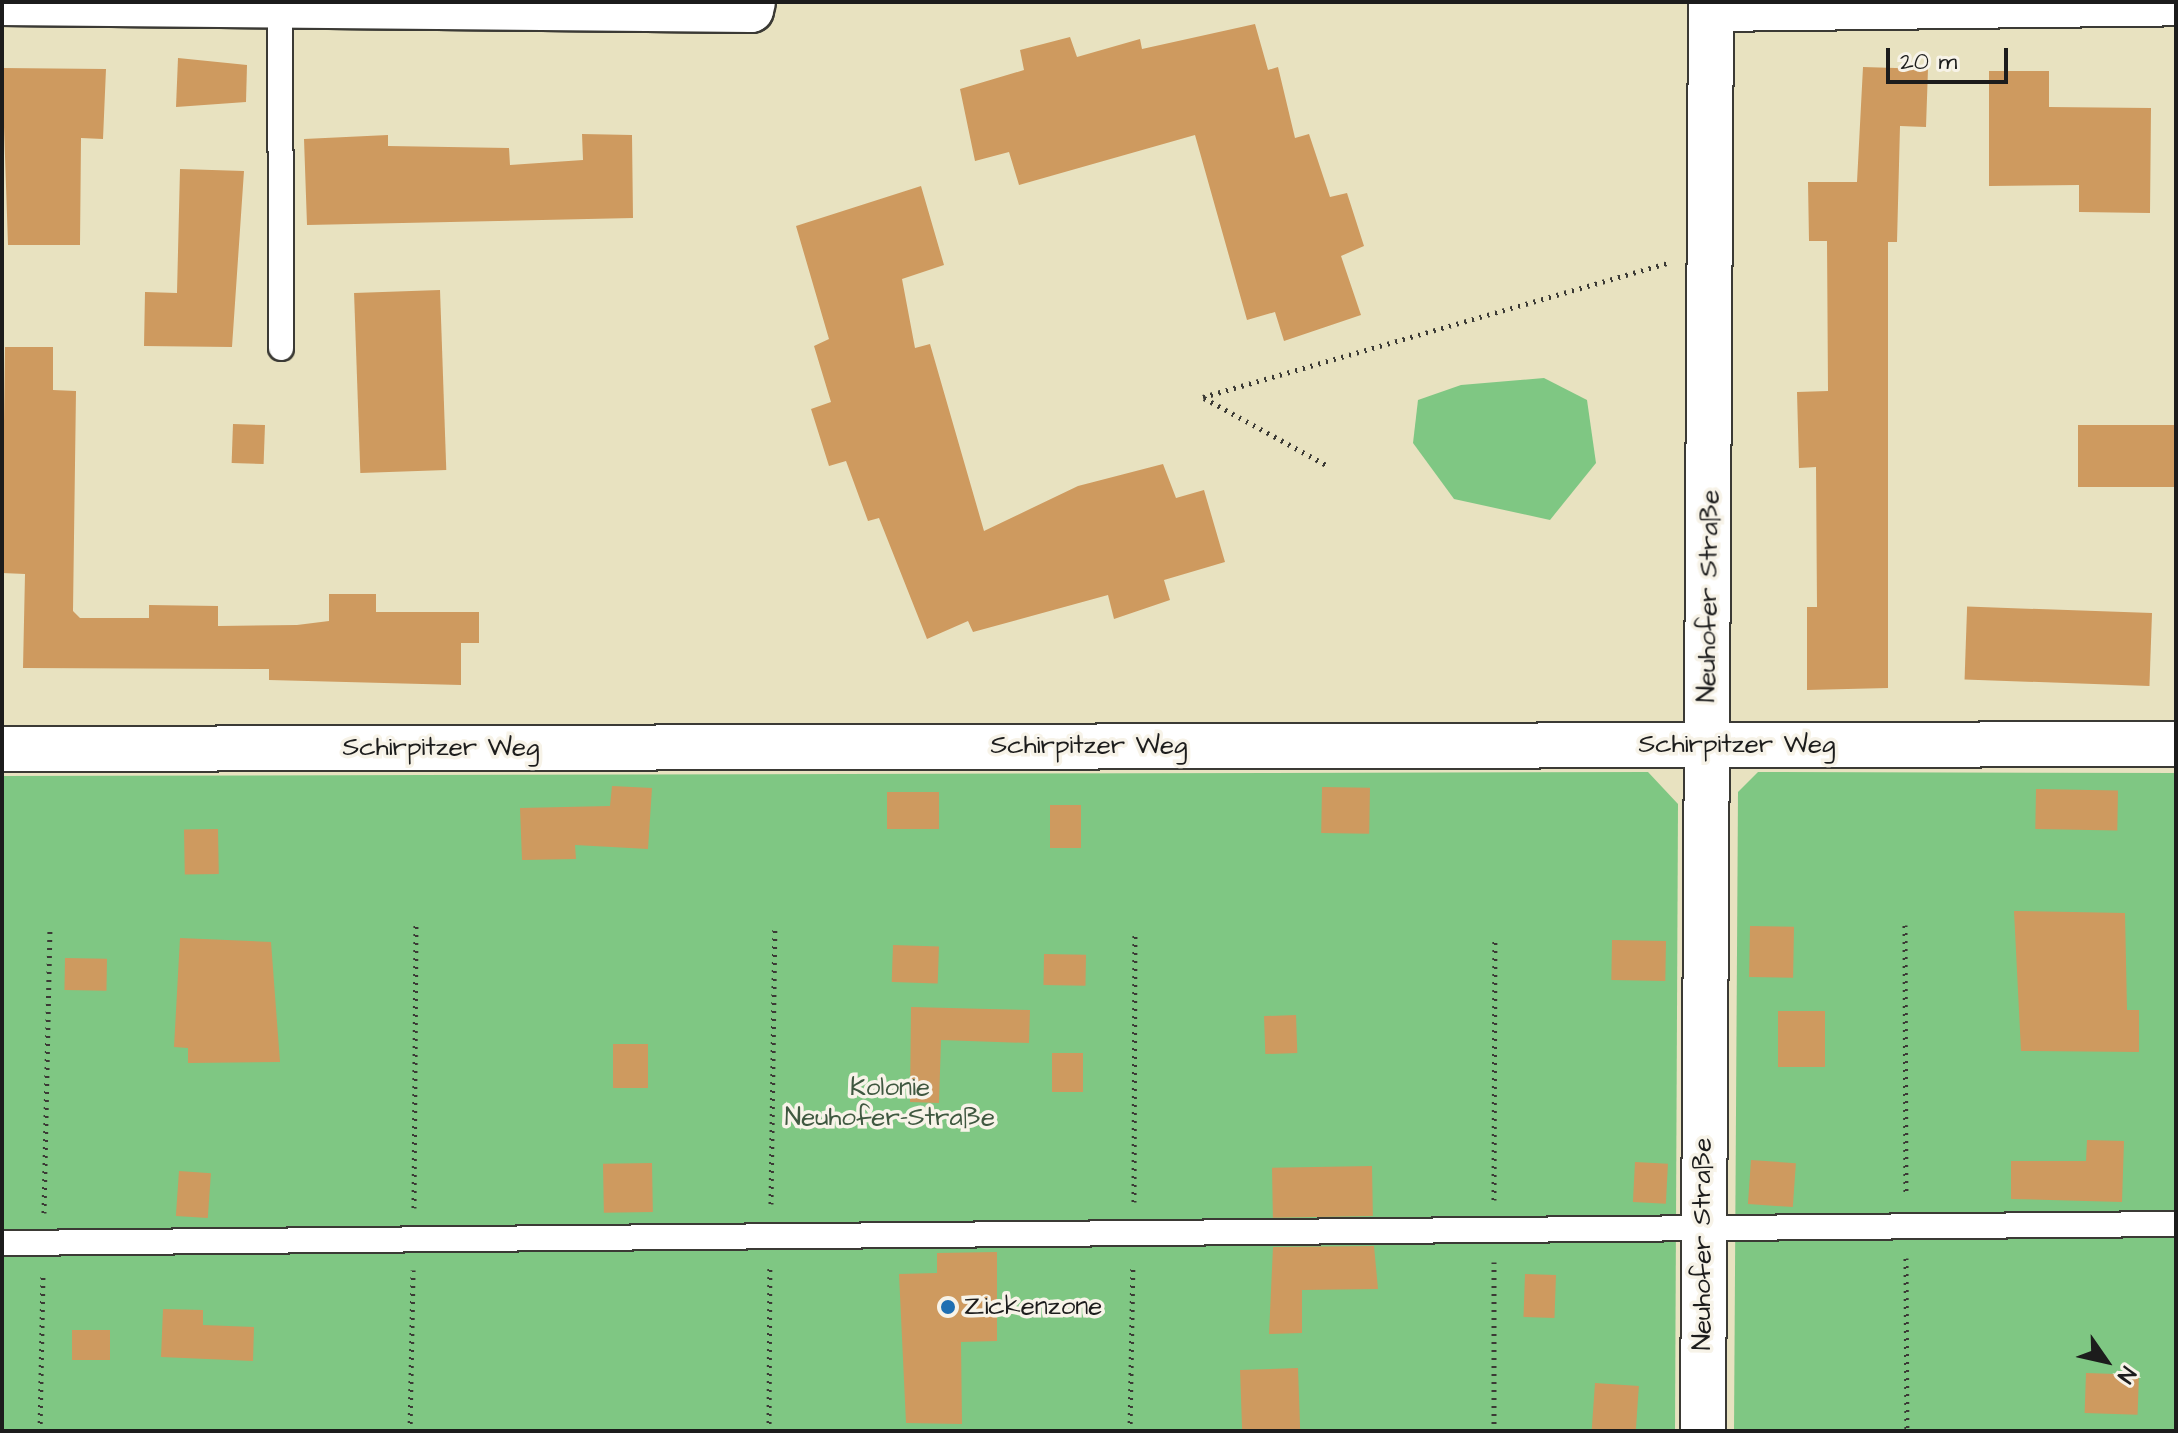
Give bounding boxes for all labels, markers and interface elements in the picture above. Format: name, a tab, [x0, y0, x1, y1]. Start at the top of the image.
scale bar	[1890, 32, 2012, 82]
text: 20 m	[1900, 45, 1957, 79]
street label: Neuhofer Straße	[1692, 489, 1726, 703]
street label: Schirpitzer Weg	[1639, 729, 1835, 761]
street label: Schirpitzer Weg	[991, 730, 1187, 762]
street label: Schirpitzer Weg	[343, 732, 539, 764]
park label: Kolonie Neuhofer-Straße	[785, 1072, 995, 1134]
street label: Neuhofer Straße	[1687, 1138, 1719, 1350]
place label: Zickenzone	[964, 1291, 1102, 1323]
marker: Zickenzone	[939, 1298, 957, 1316]
north arrow	[2066, 1321, 2146, 1401]
text: N	[2110, 1360, 2143, 1389]

